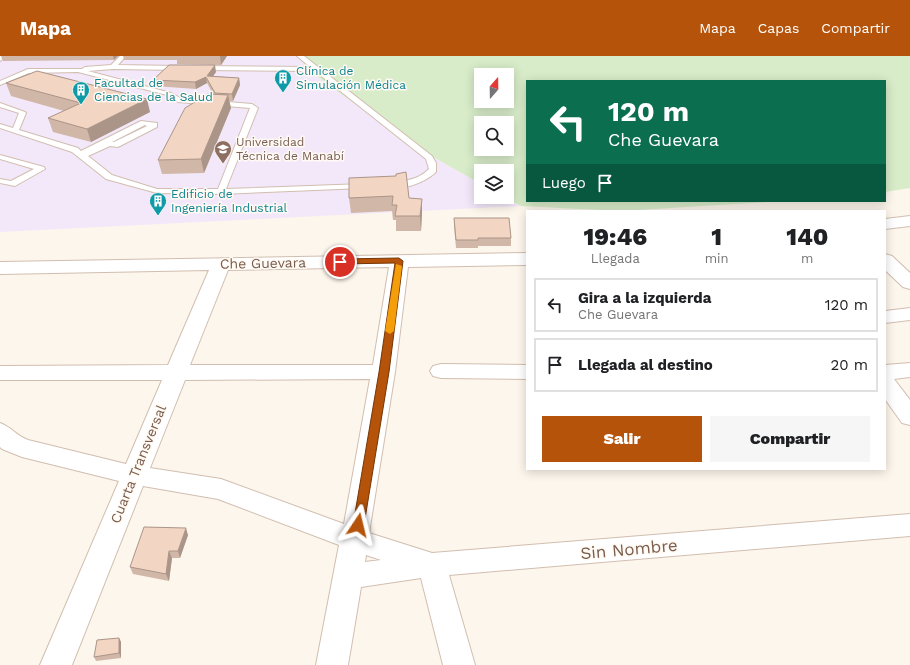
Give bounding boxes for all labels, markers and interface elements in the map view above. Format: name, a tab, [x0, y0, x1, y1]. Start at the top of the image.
text: Mapa	[20, 17, 71, 40]
text: Mapa	[699, 20, 736, 36]
text: Capas	[758, 20, 799, 36]
text: Compartir	[821, 20, 890, 36]
place label: Clínica de Simulación Médica	[296, 64, 406, 92]
building icon: Clínica de Simulación Médica	[273, 68, 293, 93]
north arrow	[474, 68, 514, 108]
map controls	[474, 68, 514, 204]
place label: Facultad de Ciencias de la Salud	[94, 76, 213, 104]
building icon: Facultad de Ciencias de la Salud	[71, 80, 91, 105]
text: 120 m	[608, 95, 689, 128]
icon: left	[542, 96, 594, 148]
button: search	[474, 116, 514, 156]
text: Che Guevara	[608, 129, 719, 150]
place label: Universidad Técnica de Manabí	[236, 135, 344, 163]
school or university icon: Universidad Técnica de Manabí	[213, 139, 233, 164]
button: layers	[474, 164, 514, 204]
icon: arrive	[594, 172, 616, 194]
text: Luego	[542, 174, 586, 192]
place label: Edificio de Ingeniería Industrial	[171, 187, 288, 215]
building icon: Edificio de Ingeniería Industrial	[148, 191, 168, 216]
text: 19:46	[584, 223, 647, 251]
text: 1	[711, 223, 722, 251]
text: 140	[786, 223, 828, 251]
pin	[323, 245, 357, 279]
icon: arrive	[329, 251, 351, 273]
text: Llegada	[591, 251, 640, 266]
text: min	[705, 251, 729, 266]
text: m	[801, 251, 813, 266]
street label: Che Guevara	[220, 254, 306, 272]
text: Gira a la izquierda	[578, 289, 711, 307]
icon: left	[544, 294, 566, 316]
text: 120 m	[825, 296, 868, 314]
text: Che Guevara	[578, 307, 658, 322]
icon: arrive	[544, 354, 566, 376]
text: Llegada al destino	[578, 356, 713, 374]
text: 20 m	[831, 356, 868, 374]
street label: Cuarta Transversal	[107, 402, 169, 526]
button: Salir	[542, 416, 702, 462]
button: Compartir	[710, 416, 870, 462]
position arrow	[337, 504, 379, 546]
street label: Sin Nombre	[580, 535, 678, 563]

